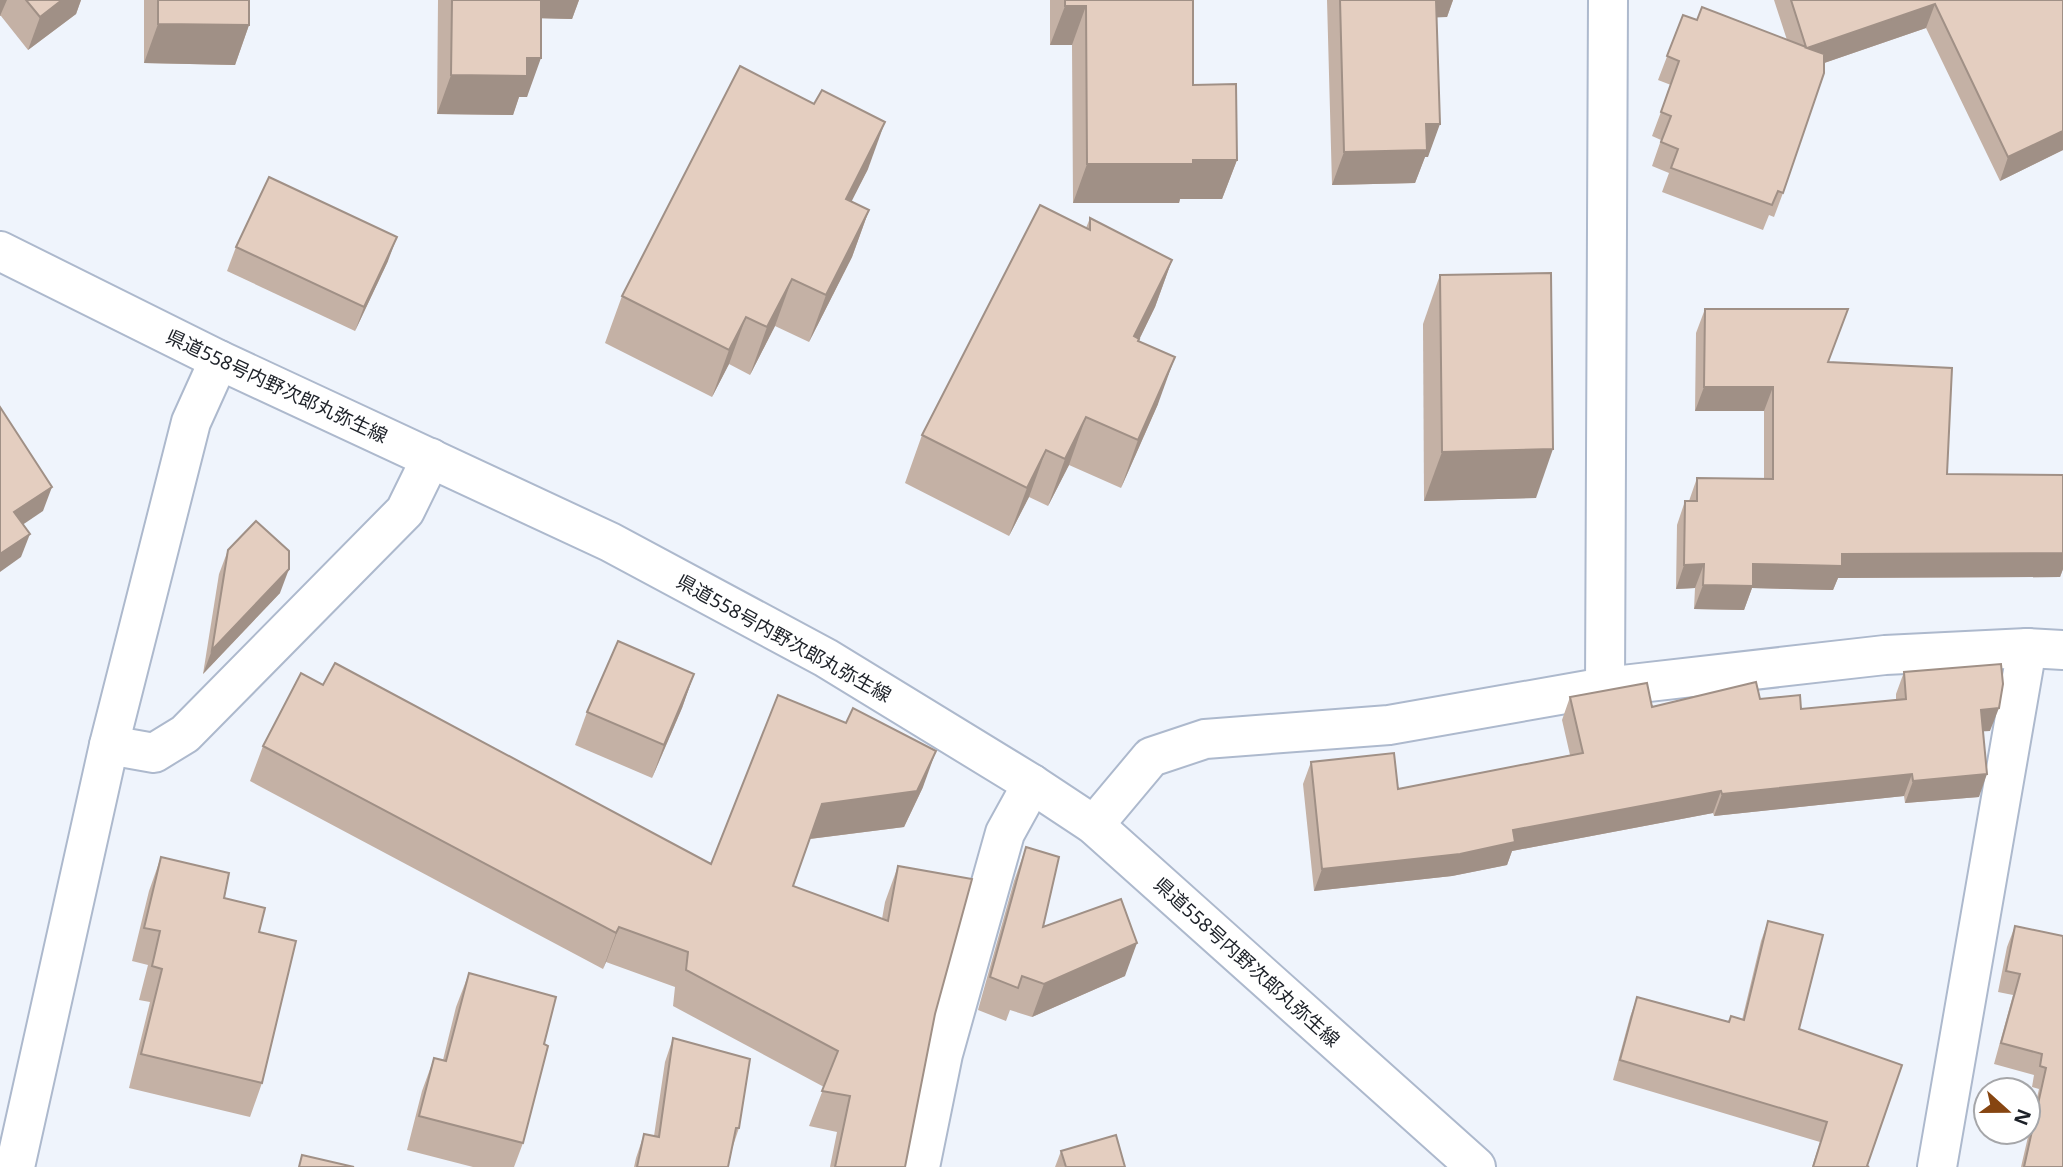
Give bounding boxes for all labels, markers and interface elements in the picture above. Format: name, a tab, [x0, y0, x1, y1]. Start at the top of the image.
street label: 県道558号内野次郎丸弥生線	[162, 323, 392, 449]
street label: 県道558号内野次郎丸弥生線	[672, 568, 896, 708]
street label: 県道558号内野次郎丸弥生線	[1149, 872, 1345, 1052]
north arrow	[1972, 1076, 2042, 1146]
text: N	[2008, 1105, 2038, 1129]

